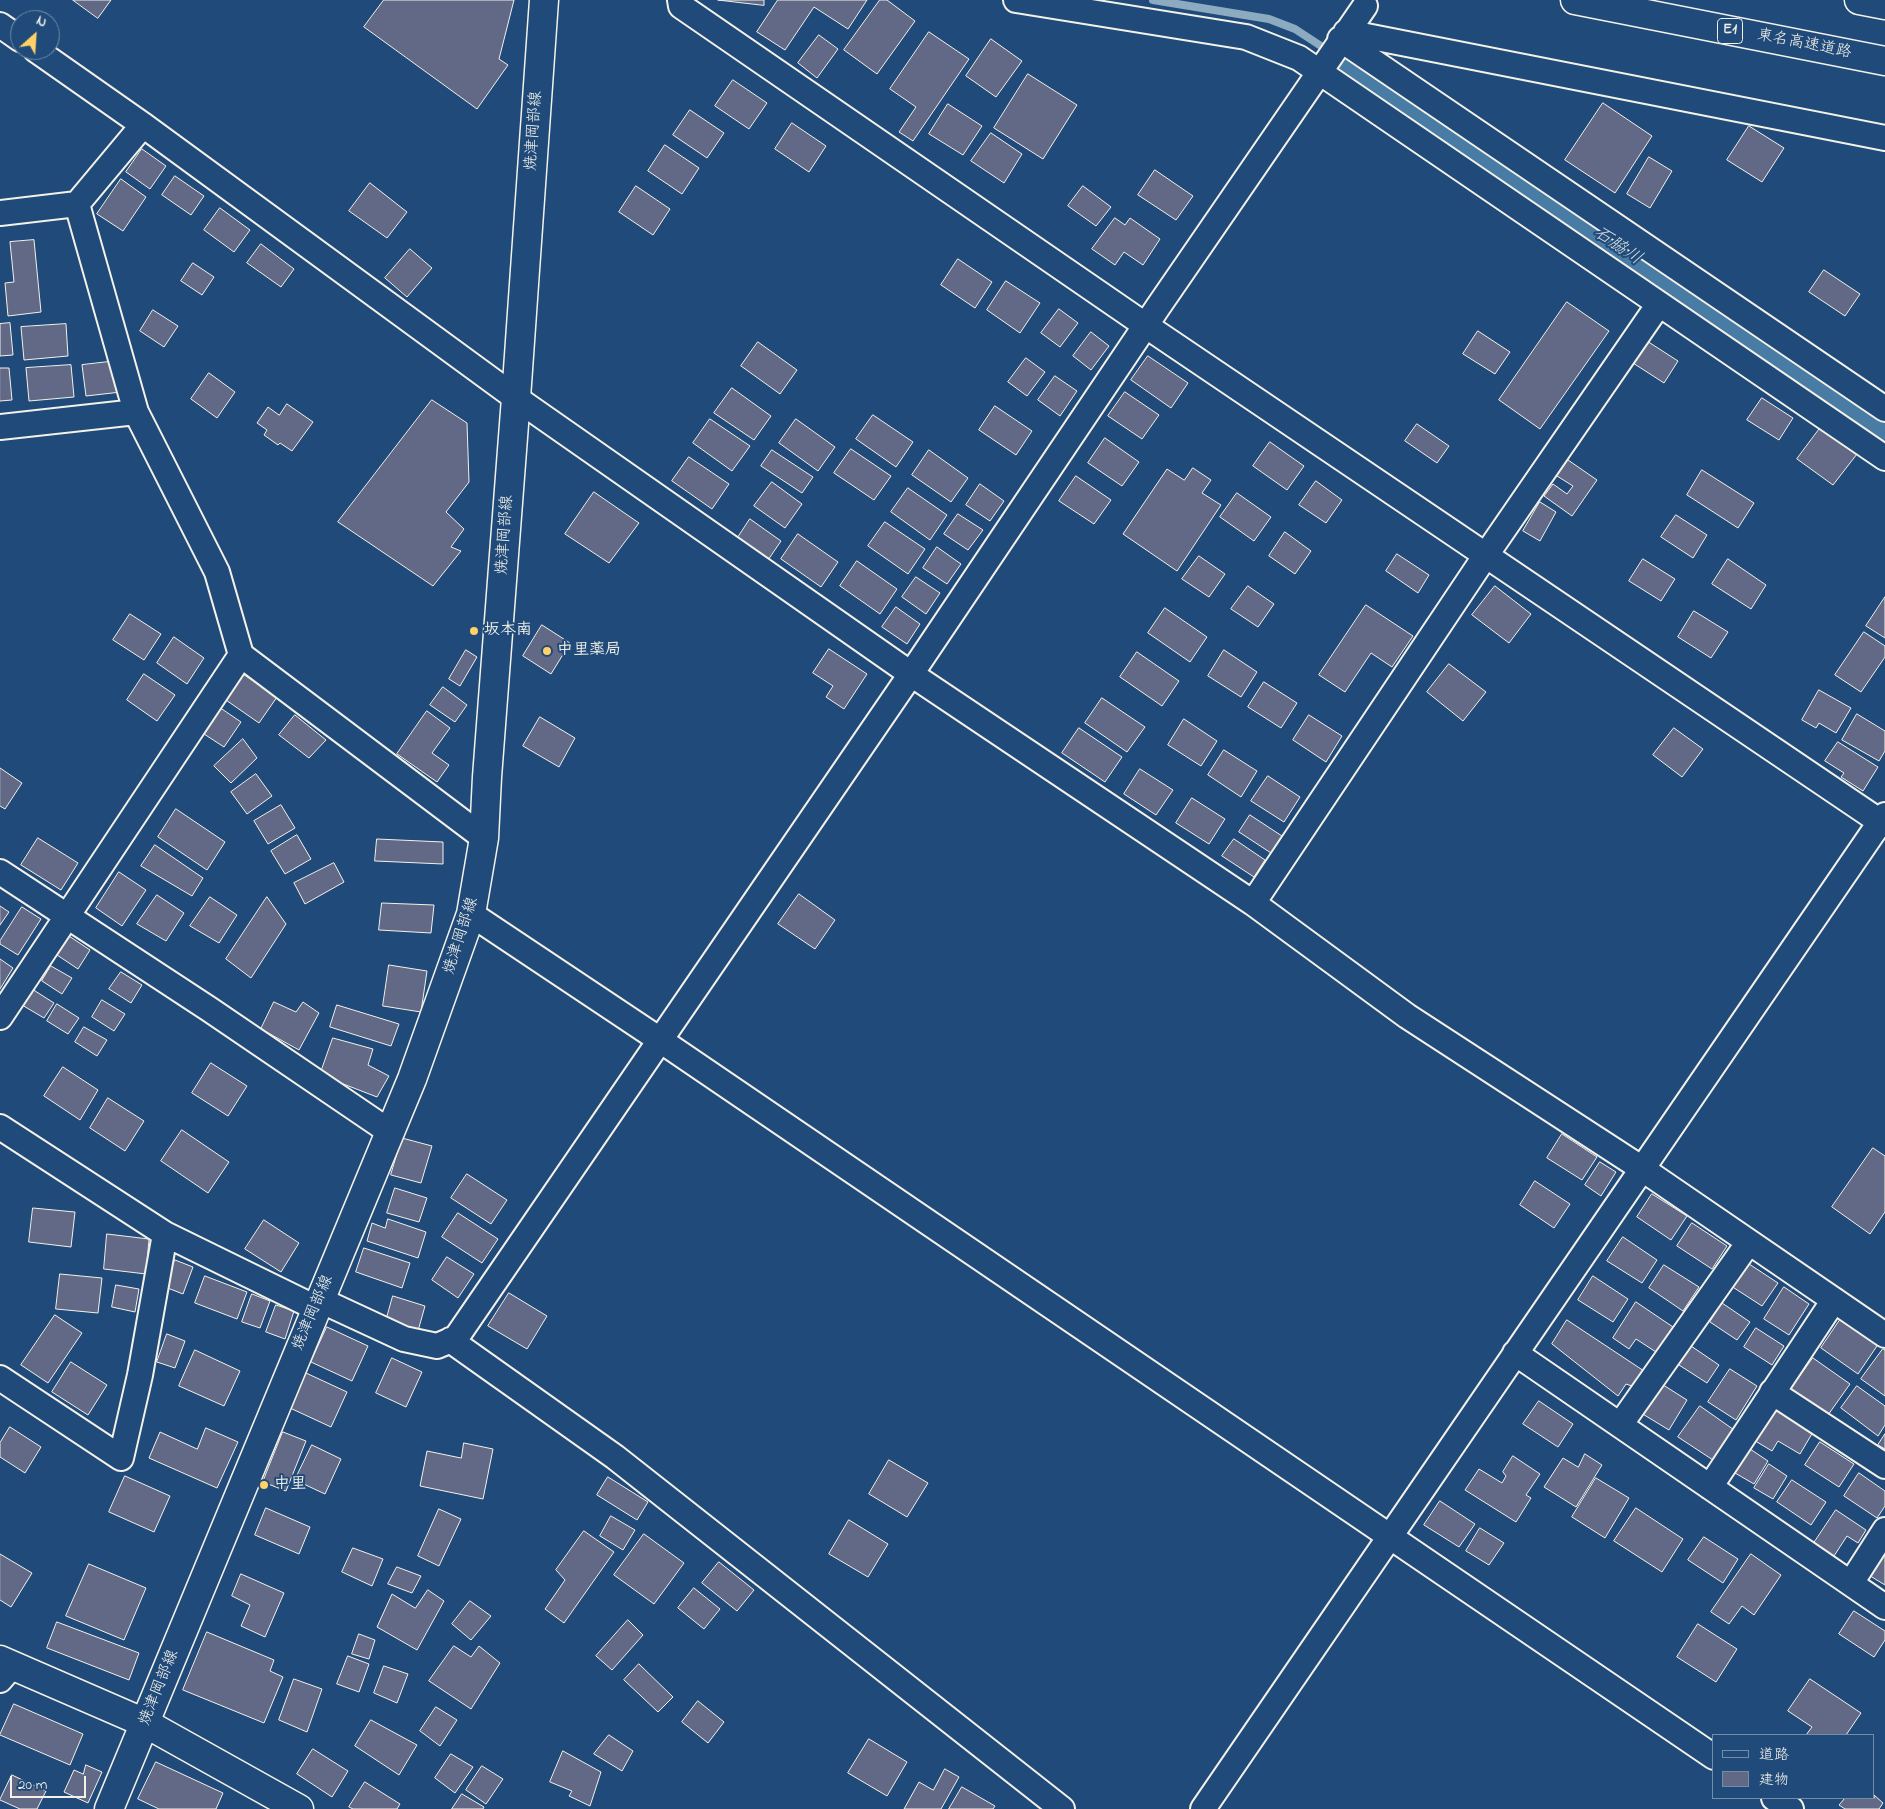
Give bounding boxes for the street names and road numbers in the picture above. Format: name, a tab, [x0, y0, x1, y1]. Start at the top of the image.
road number: E1	[1718, 18, 1742, 44]
street label: 東名高速道路	[1755, 26, 1853, 64]
street label: 焼津岡部線	[523, 90, 547, 172]
street label: 焼津岡部線	[494, 494, 518, 576]
street label: 焼津岡部線	[441, 895, 483, 977]
street label: 焼津岡部線	[290, 1272, 338, 1354]
street label: 焼津岡部線	[136, 1647, 184, 1729]

